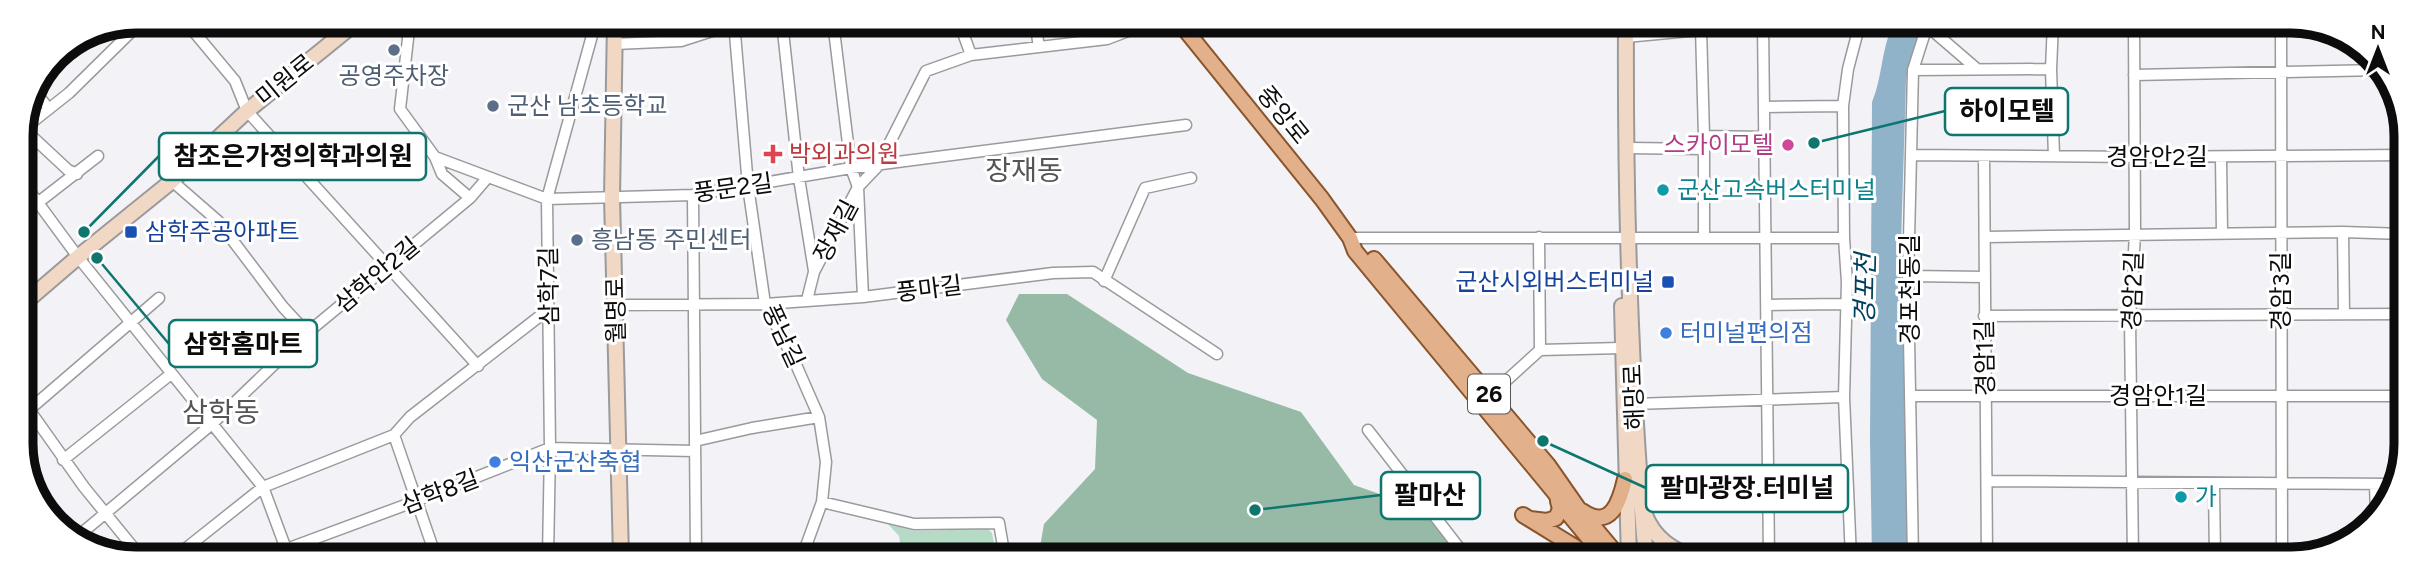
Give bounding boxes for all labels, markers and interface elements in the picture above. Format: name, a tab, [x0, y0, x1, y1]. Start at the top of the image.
north arrow	[2343, 14, 2413, 84]
text: N	[2371, 21, 2385, 44]
marker: 공영주차장	[386, 42, 402, 58]
street label: 미원로	[250, 47, 320, 112]
place label: 공영주차장	[339, 61, 449, 90]
street label: 중앙로	[1251, 80, 1316, 150]
callout: 하이모텔	[1945, 88, 2068, 135]
place label: 군산 남초등학교	[507, 91, 668, 120]
text: 하이모텔	[1959, 95, 2055, 127]
marker: 군산 남초등학교	[485, 98, 501, 114]
place label: 스카이모텔	[1664, 130, 1774, 159]
callout: 참조은가정의학과의원	[159, 133, 426, 180]
marker: 스카이모텔	[1780, 137, 1796, 153]
place label: 박외과의원	[789, 139, 899, 168]
text: 참조은가정의학과의원	[173, 140, 413, 172]
street label: 경암안2길	[2106, 142, 2208, 171]
marker: 박외과의원	[763, 144, 783, 164]
district label: 장재동	[985, 153, 1063, 187]
street label: 풍문2길	[691, 168, 774, 207]
place label: 군산고속버스터미널	[1677, 175, 1876, 204]
marker: 군산고속버스터미널	[1655, 182, 1671, 198]
street label: 장재길	[807, 195, 864, 267]
place label: 삼학주공아파트	[145, 217, 300, 246]
marker: 삼학주공아파트	[123, 224, 139, 240]
place label: 흥남동 주민센터	[591, 225, 752, 254]
street label: 삼학안2길	[328, 231, 425, 318]
marker: 흥남동 주민센터	[569, 232, 585, 248]
street label: 경포천동길	[1895, 234, 1924, 344]
street label: 삼학7길	[533, 246, 564, 326]
water label: 경포천	[1848, 250, 1882, 325]
street label: 경암2길	[2117, 251, 2148, 331]
street label: 경암3길	[2266, 251, 2295, 331]
place label: 군산시외버스터미널	[1455, 267, 1654, 296]
street label: 풍마길	[894, 270, 964, 307]
marker: 군산시외버스터미널	[1660, 274, 1676, 290]
street label: 월명로	[600, 277, 631, 343]
street label: 풍남길	[756, 300, 811, 372]
place label: 터미널편의점	[1680, 318, 1812, 347]
callout: 삼학홈마트	[169, 320, 317, 367]
street label: 경암1길	[1969, 320, 2000, 396]
marker: 터미널편의점	[1658, 325, 1674, 341]
text: 삼학홈마트	[183, 328, 303, 360]
street label: 해망로	[1618, 363, 1649, 431]
road number: 26	[1468, 374, 1510, 414]
street label: 경암안1길	[2109, 381, 2207, 410]
district label: 삼학동	[182, 395, 260, 429]
place label: 익산군산축협	[509, 447, 641, 476]
marker: 익산군산축협	[487, 454, 503, 470]
street label: 삼학8길	[397, 463, 483, 520]
callout: 팔마광장.터미널	[1646, 465, 1848, 512]
callout: 팔마산	[1381, 472, 1480, 519]
text: 팔마광장.터미널	[1660, 472, 1834, 504]
text: 팔마산	[1394, 479, 1466, 511]
place label: 가	[2195, 482, 2217, 511]
marker: 가	[2173, 489, 2189, 505]

